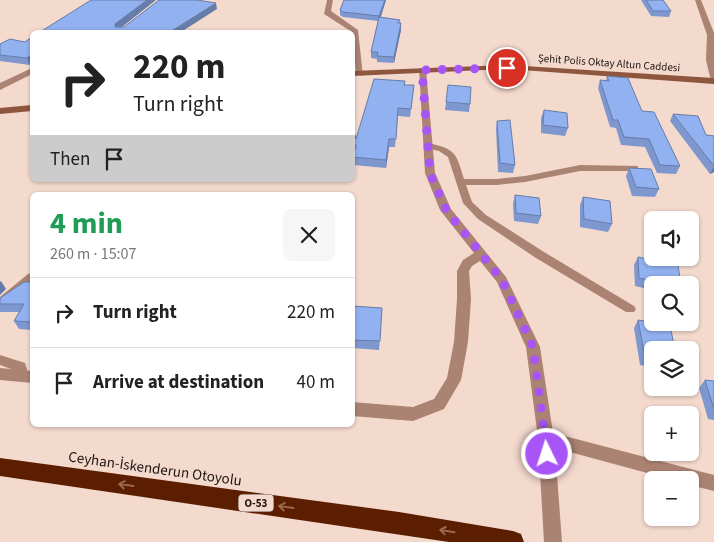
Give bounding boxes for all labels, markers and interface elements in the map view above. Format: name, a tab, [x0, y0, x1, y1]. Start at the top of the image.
text: 220 m	[133, 42, 225, 92]
pin	[486, 47, 528, 89]
icon: right	[50, 50, 115, 115]
street label: Şehit Polis Oktay Altun Caddesi	[537, 51, 681, 75]
icon: arrive	[493, 54, 521, 82]
text: Turn right	[133, 88, 223, 120]
icon: arrive	[100, 145, 128, 173]
text: Then	[50, 146, 90, 173]
text: 4 min	[50, 202, 123, 245]
button: close	[283, 209, 335, 261]
map controls	[644, 211, 699, 526]
button: sound	[644, 211, 699, 266]
text: 260 m · 15:07	[50, 243, 137, 265]
button: search	[644, 276, 699, 331]
icon: right	[50, 299, 78, 327]
text: Turn right	[93, 299, 177, 326]
text: 220 m	[287, 299, 335, 326]
button: layers	[644, 341, 699, 396]
icon: arrive	[50, 369, 78, 397]
text: Arrive at destination	[93, 369, 264, 396]
text: 40 m	[297, 369, 335, 396]
button: +	[644, 406, 699, 461]
position arrow	[520, 427, 572, 479]
street label: Ceyhan-İskenderun Otoyolu	[67, 446, 243, 492]
button: −	[644, 471, 699, 526]
one-way arrow	[118, 479, 134, 489]
road number: O-53	[238, 494, 274, 512]
one-way arrow	[279, 502, 295, 512]
one-way arrow	[440, 526, 456, 536]

